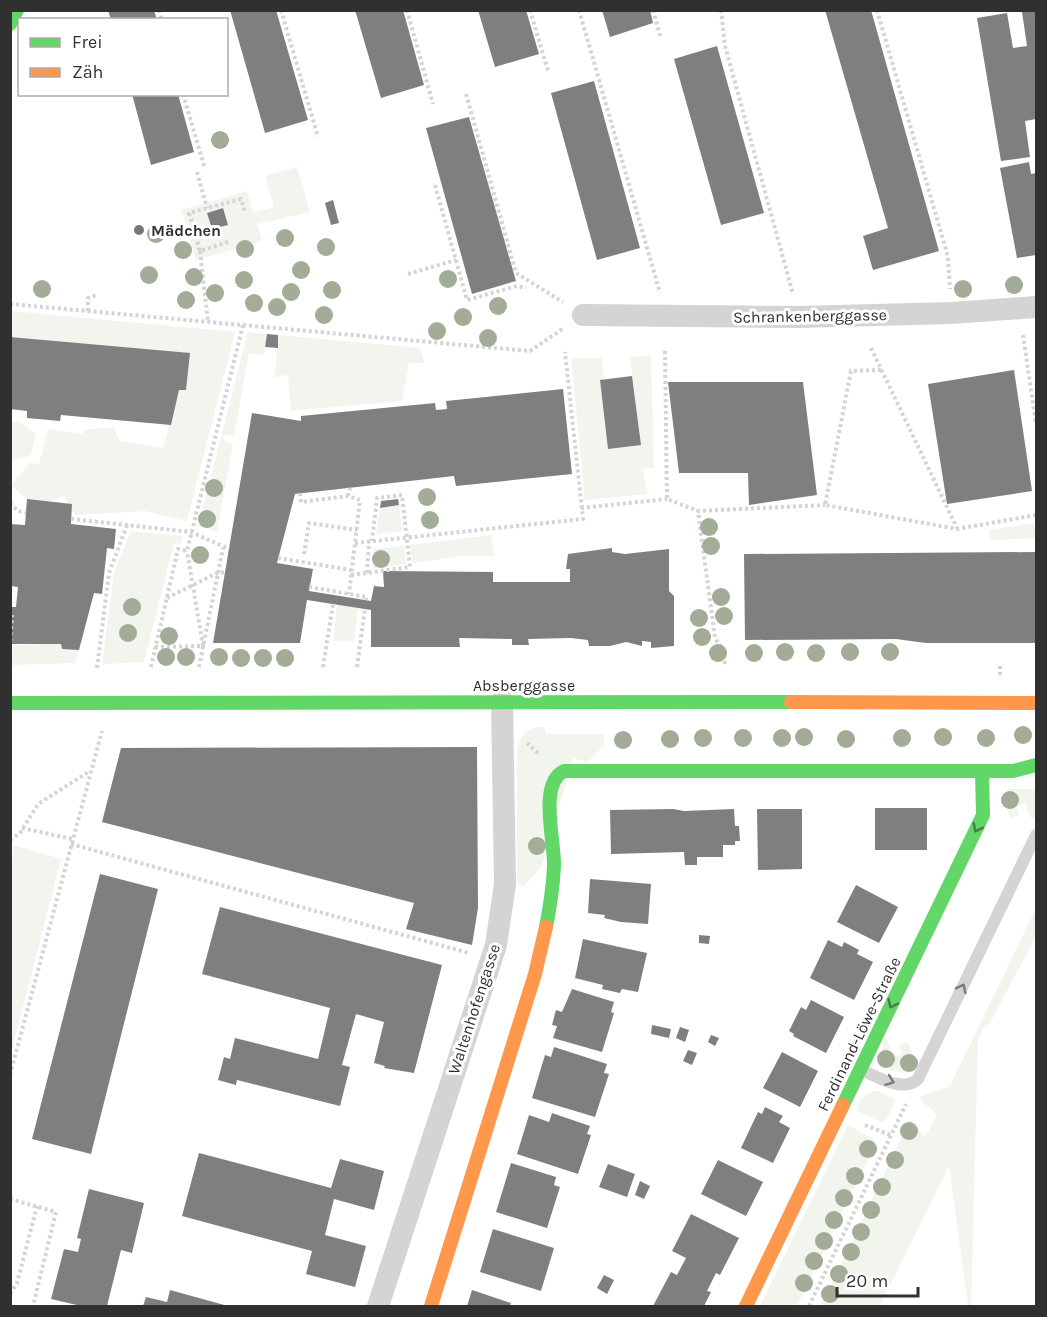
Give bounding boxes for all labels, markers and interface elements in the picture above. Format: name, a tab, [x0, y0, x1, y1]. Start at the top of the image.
legend	[18, 18, 228, 96]
text: Frei	[72, 31, 103, 53]
text: Zäh	[72, 61, 103, 83]
place label: Mädchen	[151, 221, 221, 240]
marker: Mädchen	[132, 223, 146, 237]
street label: Schrankenberggasse	[733, 305, 887, 327]
street label: Absberggasse	[473, 676, 575, 695]
one-way arrow	[972, 822, 984, 833]
street label: Waltenhofengasse	[444, 942, 504, 1076]
street label: Ferdinand-Löwe-Straße	[813, 954, 905, 1114]
one-way arrow	[955, 984, 966, 995]
one-way arrow	[888, 998, 900, 1009]
one-way arrow	[883, 1074, 894, 1086]
scale bar	[837, 1260, 918, 1298]
text: 20 m	[846, 1270, 888, 1292]

